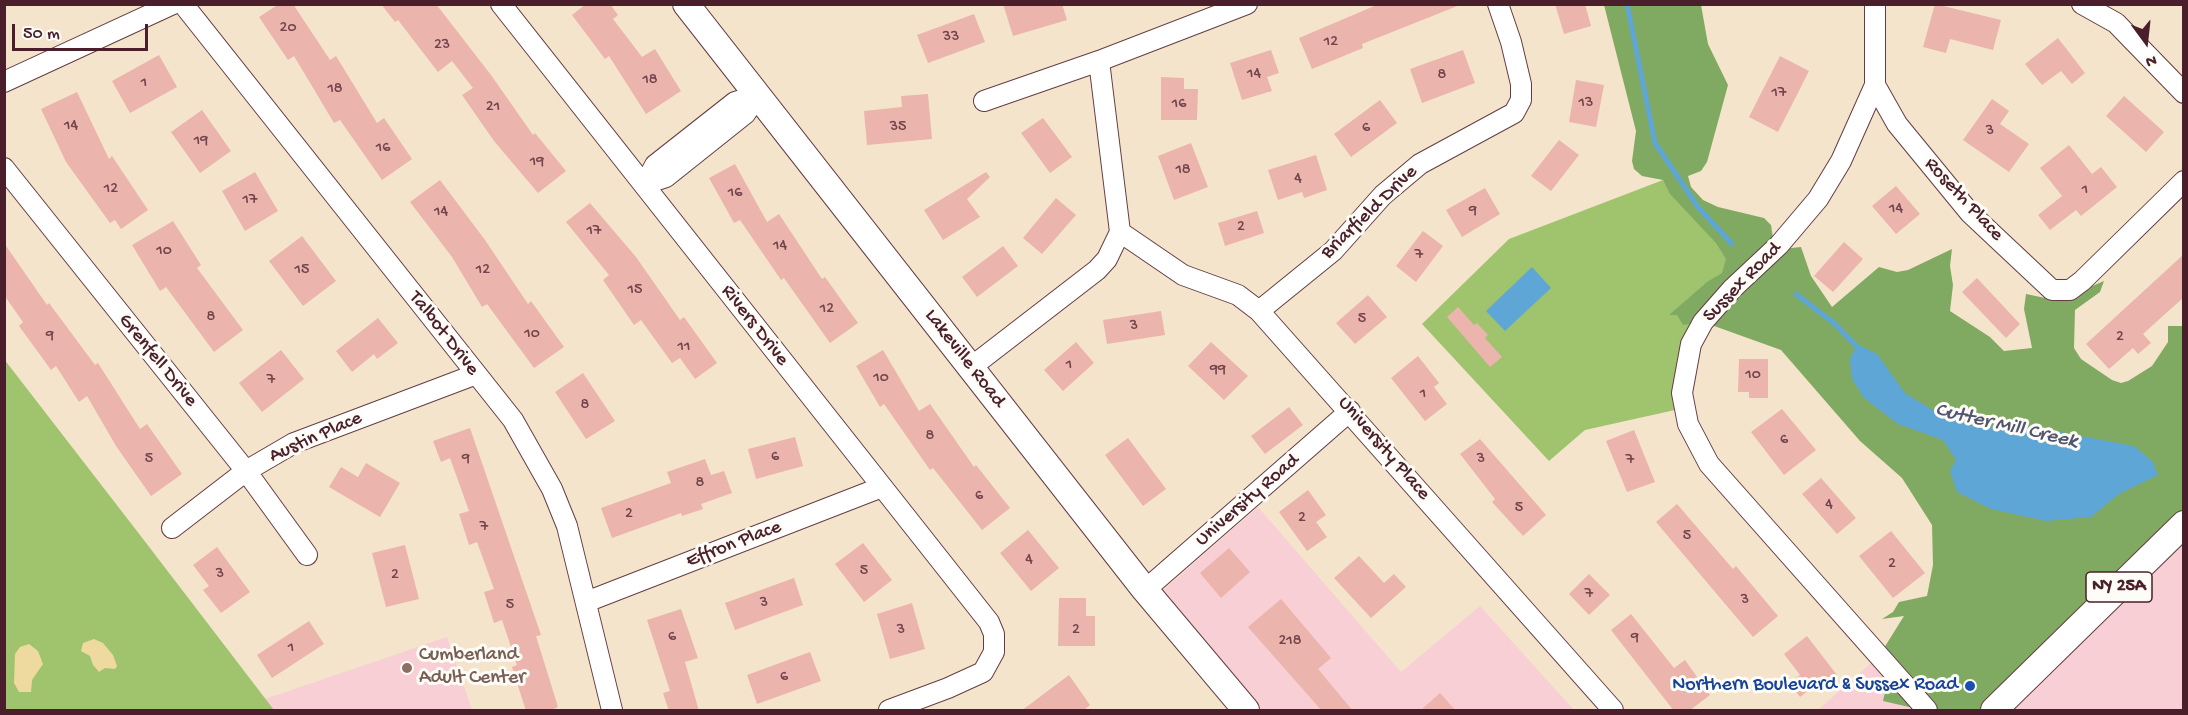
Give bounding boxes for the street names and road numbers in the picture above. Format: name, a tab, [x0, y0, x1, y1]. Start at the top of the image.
street label: Roseth Place	[1918, 153, 2008, 247]
street label: Briarfield Drive	[1317, 161, 1423, 265]
street label: Sussex Road	[1699, 238, 1787, 328]
street label: Rivers Drive	[715, 281, 793, 371]
street label: Talbot Drive	[403, 287, 483, 381]
street label: Lakeville Road	[918, 305, 1010, 413]
street label: Grenfell Drive	[112, 309, 202, 413]
street label: University Place	[1331, 392, 1435, 506]
street label: Austin Place	[266, 407, 366, 469]
street label: University Road	[1191, 449, 1305, 553]
street label: Effron Place	[683, 516, 785, 574]
road number: NY 25A	[2086, 572, 2152, 602]

